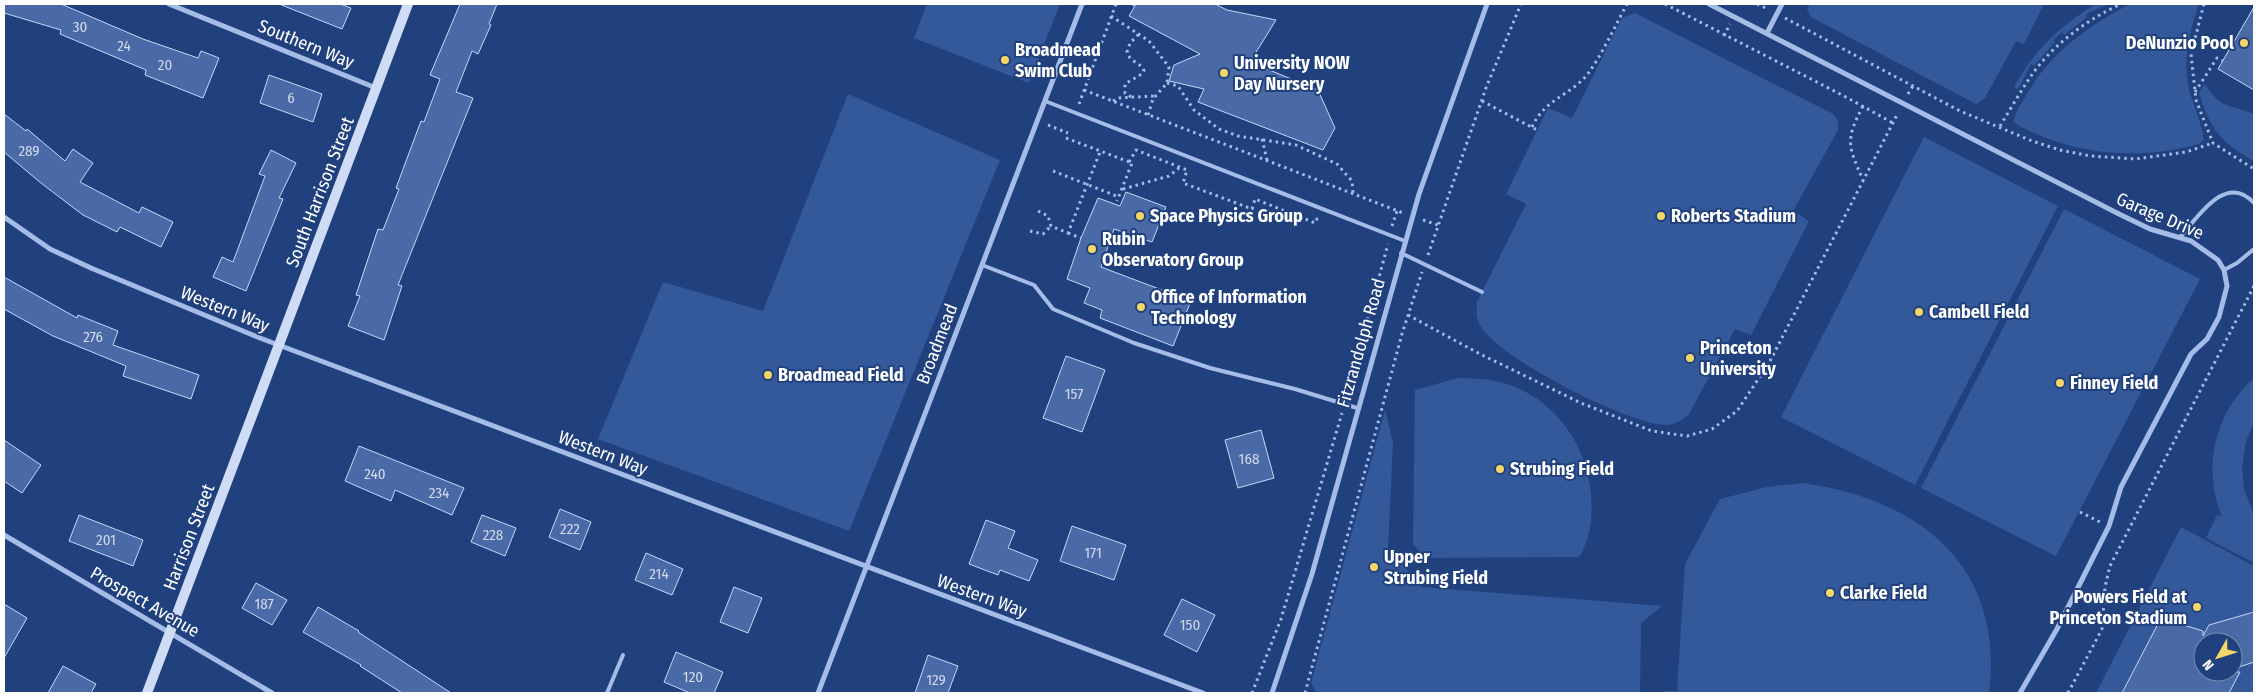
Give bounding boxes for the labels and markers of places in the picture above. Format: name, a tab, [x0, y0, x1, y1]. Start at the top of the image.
place label: DeNunzio Pool	[2126, 32, 2234, 54]
marker: DeNunzio Pool	[2238, 37, 2250, 49]
place label: Broadmead Swim Club	[1015, 39, 1101, 82]
place label: University NOW Day Nursery	[1234, 52, 1350, 95]
marker: Broadmead Swim Club	[999, 54, 1011, 66]
marker: University NOW Day Nursery	[1218, 67, 1230, 79]
place label: Space Physics Group	[1150, 205, 1303, 227]
place label: Roberts Stadium	[1671, 205, 1796, 227]
marker: Space Physics Group	[1134, 210, 1146, 222]
marker: Roberts Stadium	[1655, 210, 1667, 222]
place label: Rubin Observatory Group	[1102, 228, 1244, 271]
marker: Rubin Observatory Group	[1086, 243, 1098, 255]
place label: Office of Information Technology	[1151, 286, 1307, 329]
marker: Office of Information Technology	[1135, 301, 1147, 313]
place label: Cambell Field	[1929, 301, 2029, 323]
marker: Cambell Field	[1913, 306, 1925, 318]
place label: Princeton University	[1700, 337, 1776, 380]
marker: Princeton University	[1684, 352, 1696, 364]
place label: Broadmead Field	[778, 364, 904, 386]
marker: Broadmead Field	[762, 369, 774, 381]
place label: Finney Field	[2070, 372, 2158, 394]
marker: Finney Field	[2054, 377, 2066, 389]
place label: Strubing Field	[1510, 458, 1614, 480]
marker: Strubing Field	[1494, 463, 1506, 475]
place label: Upper Strubing Field	[1384, 546, 1488, 589]
marker: Upper Strubing Field	[1368, 561, 1380, 573]
place label: Clarke Field	[1840, 582, 1927, 604]
place label: Powers Field at Princeton Stadium	[2049, 586, 2188, 629]
marker: Clarke Field	[1824, 587, 1836, 599]
marker: Powers Field at Princeton Stadium	[2191, 601, 2203, 613]

